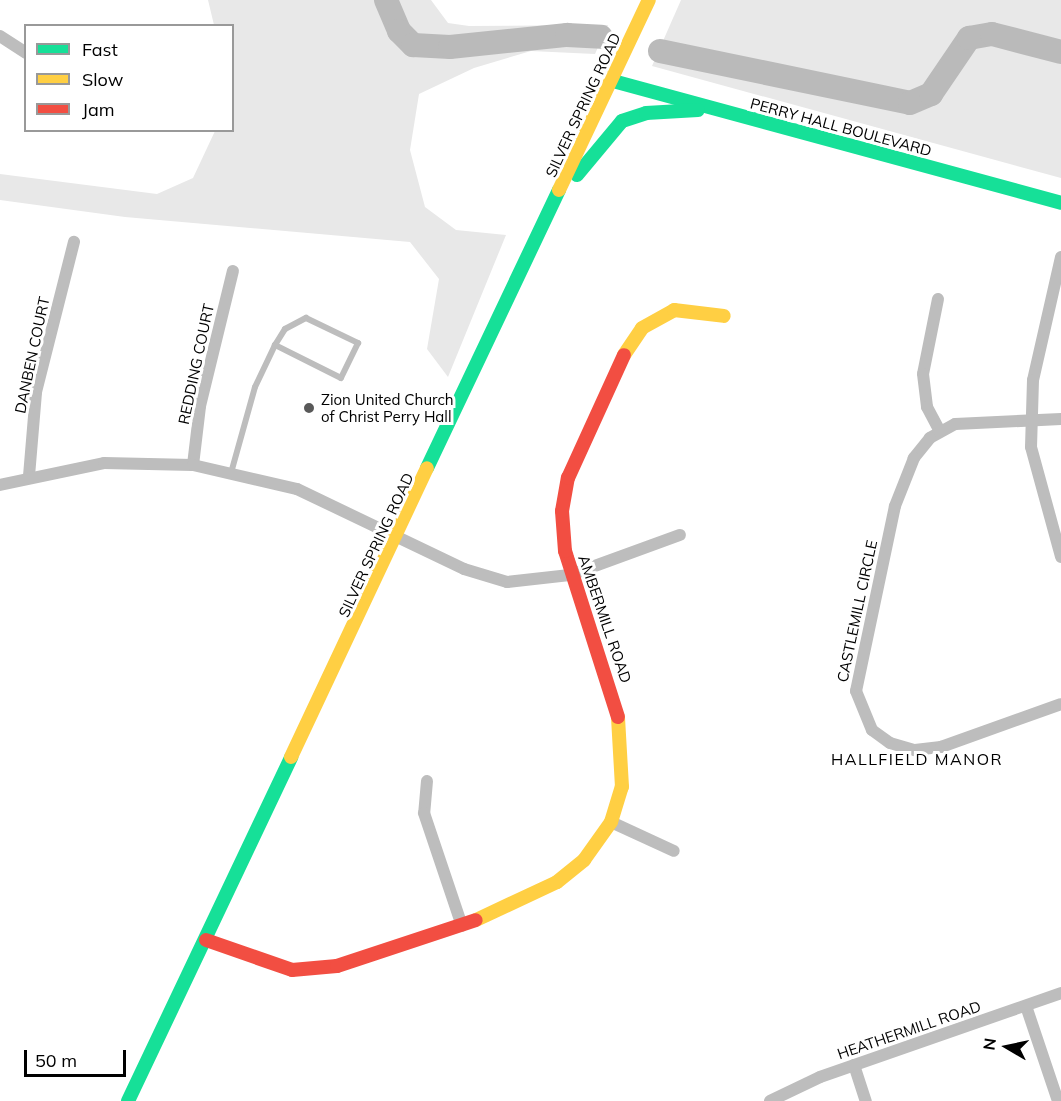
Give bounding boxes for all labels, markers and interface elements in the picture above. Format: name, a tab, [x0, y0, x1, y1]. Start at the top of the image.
legend	[24, 24, 234, 132]
street label: SILVER SPRING ROAD	[542, 30, 624, 180]
text: Fast	[82, 38, 118, 61]
text: Slow	[82, 68, 123, 91]
street label: PERRY HALL BOULEVARD	[748, 94, 934, 160]
text: Jam	[82, 98, 115, 121]
street label: DANBEN COURT	[11, 295, 53, 415]
street label: REDDING COURT	[174, 302, 218, 426]
place label: Zion United Church of Christ Perry Hall	[321, 390, 454, 425]
marker: Zion United Church of Christ Perry Hall	[302, 401, 316, 415]
street label: SILVER SPRING ROAD	[335, 470, 417, 620]
street label: CASTLEMILL CIRCLE	[833, 538, 881, 684]
street label: AMBERMILL ROAD	[575, 553, 635, 685]
district label: HALLFIELD MANOR	[831, 749, 1003, 769]
street label: HEATHERMILL ROAD	[835, 997, 983, 1063]
north arrow	[977, 1017, 1037, 1077]
text: N	[978, 1037, 1000, 1052]
scale bar	[27, 1038, 129, 1076]
text: 50 m	[35, 1049, 77, 1072]

